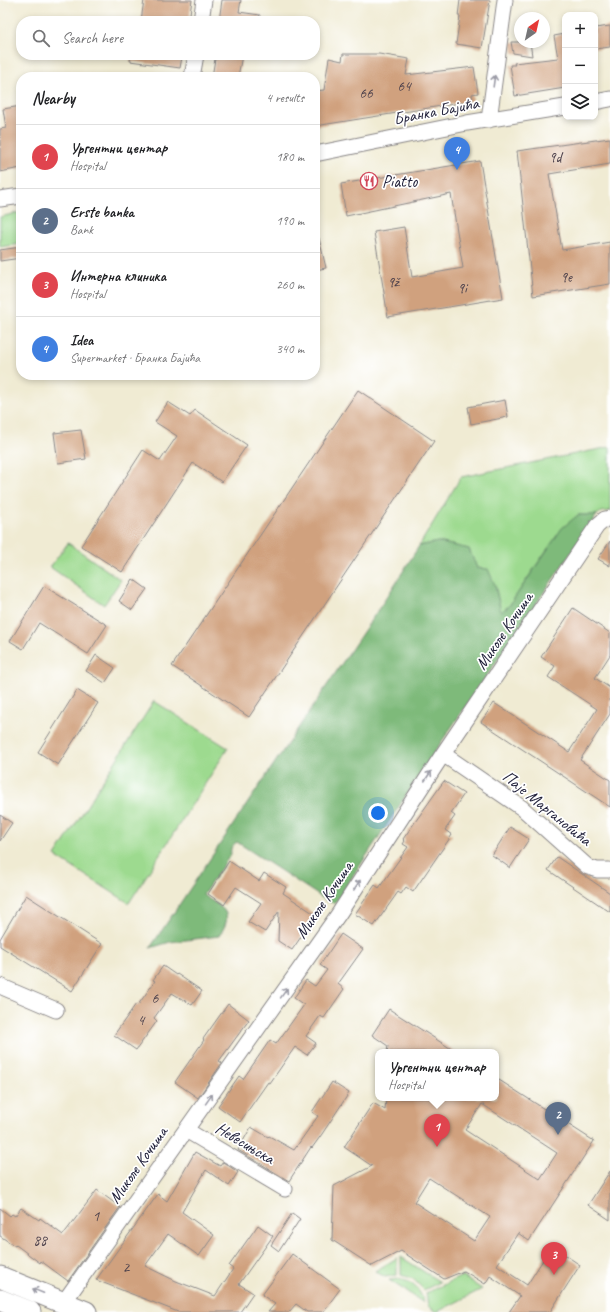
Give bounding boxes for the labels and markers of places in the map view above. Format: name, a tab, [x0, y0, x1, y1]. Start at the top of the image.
pin: 4	[444, 137, 470, 170]
restaurant icon: Piatto	[359, 171, 379, 191]
place label: Piatto	[382, 171, 418, 192]
pin: 2	[545, 1102, 571, 1135]
pin: 1	[424, 1114, 450, 1147]
pin: 3	[541, 1242, 567, 1275]

